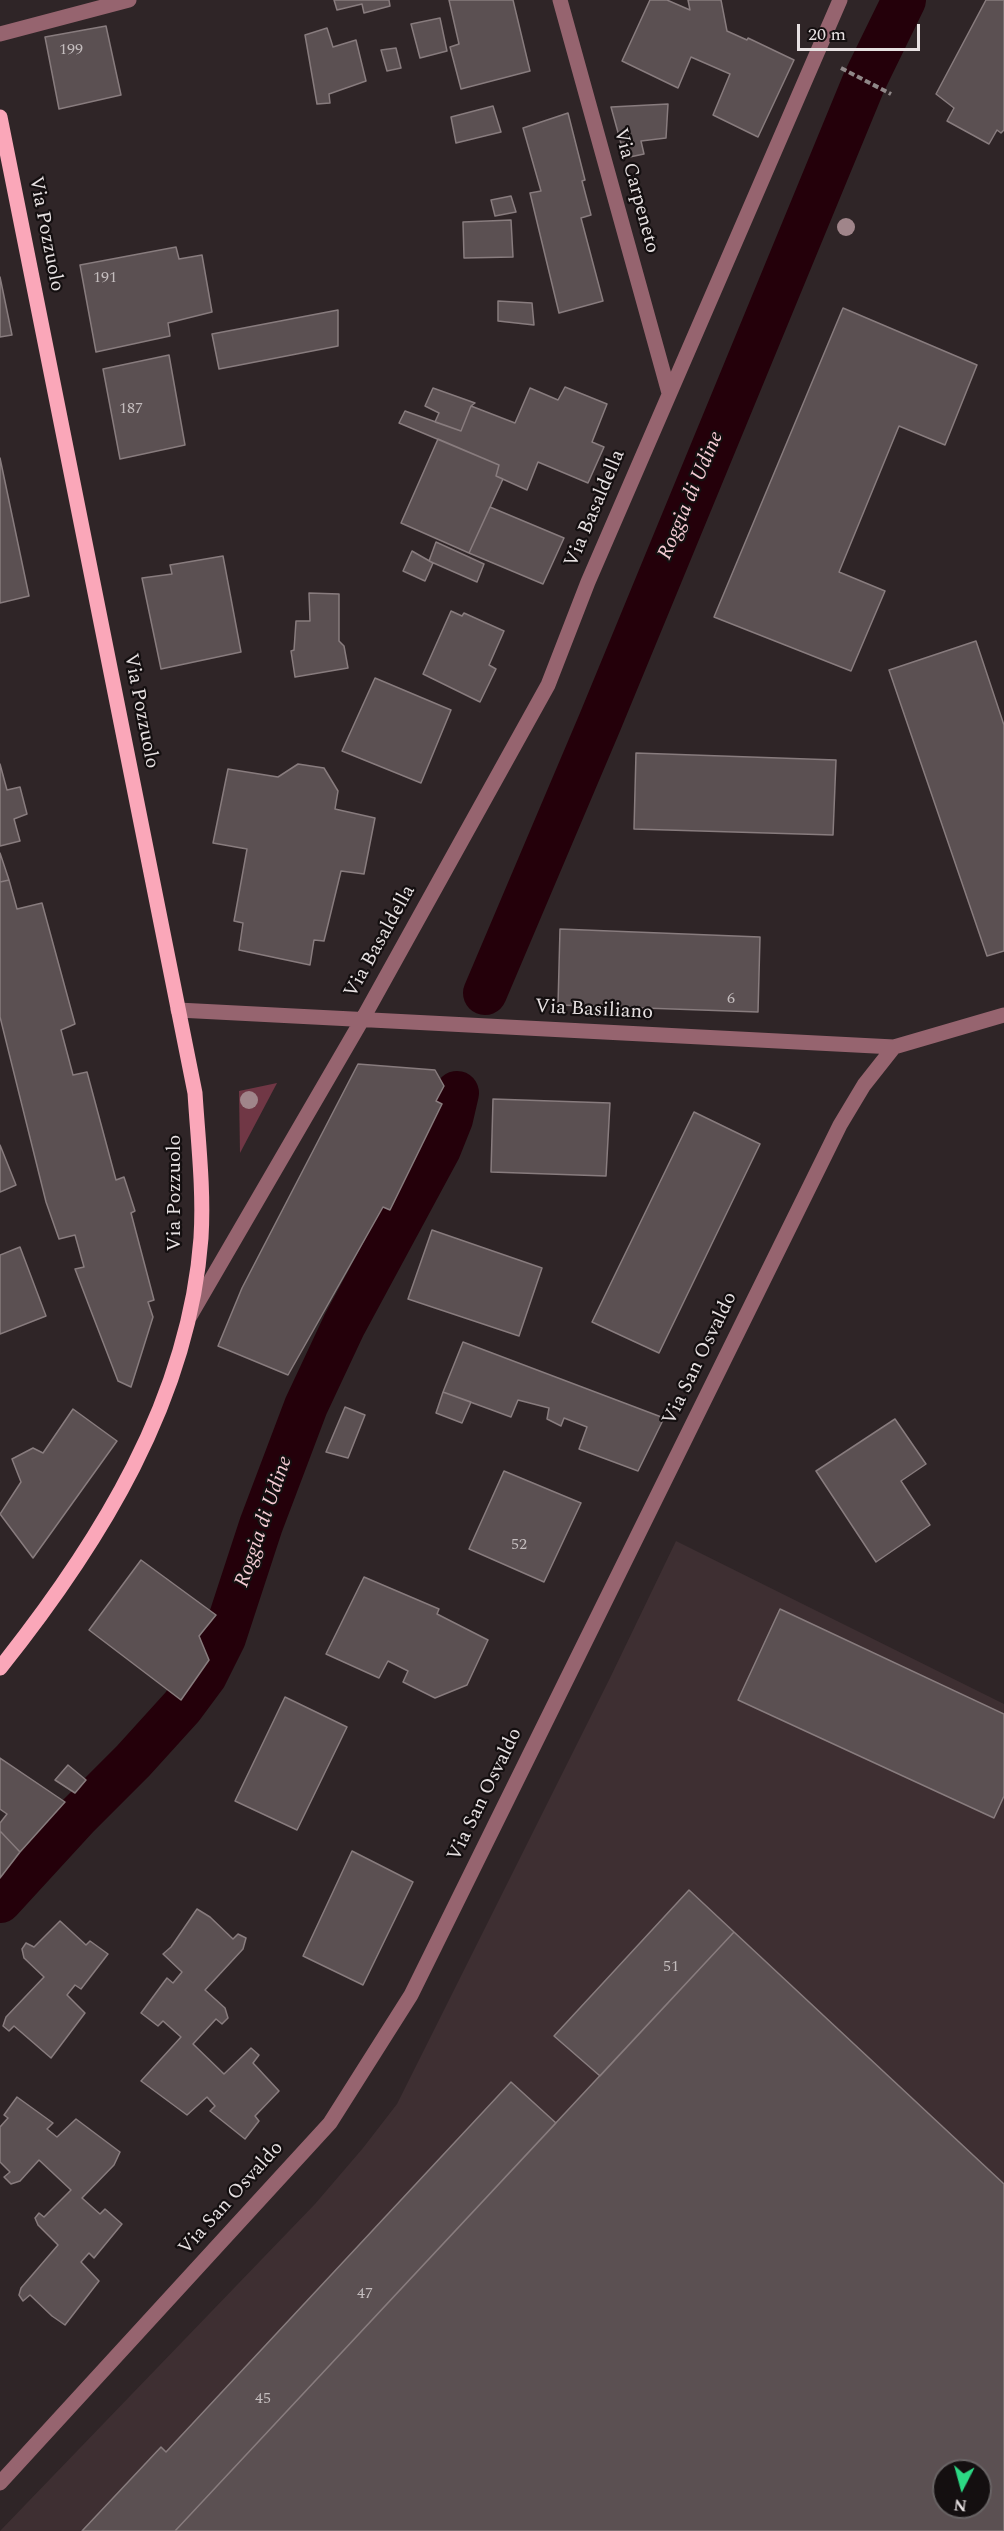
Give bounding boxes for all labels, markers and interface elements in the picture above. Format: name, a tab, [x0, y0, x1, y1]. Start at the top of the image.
scale bar	[800, 12, 923, 50]
text: 20 m	[808, 21, 846, 48]
house number: 199	[59, 41, 83, 61]
street label: Via Carpeneto	[607, 126, 663, 256]
street label: Via Pozzuolo	[22, 174, 68, 294]
house number: 191	[93, 269, 117, 289]
house number: 187	[119, 400, 143, 420]
water label: Roggia di Udine	[654, 428, 730, 564]
street label: Via Basaldella	[560, 447, 632, 571]
street label: Via Pozzuolo	[117, 651, 163, 771]
street label: Via Basaldella	[340, 881, 422, 1003]
house number: 6	[727, 990, 735, 1010]
street label: Via Basiliano	[534, 996, 654, 1026]
street label: Via Pozzuolo	[164, 1135, 188, 1251]
street label: Via San Osvaldo	[658, 1288, 744, 1430]
water label: Roggia di Udine	[231, 1453, 299, 1591]
house number: 52	[511, 1536, 527, 1556]
street label: Via San Osvaldo	[443, 1724, 529, 1866]
house number: 51	[663, 1958, 679, 1978]
street label: Via San Osvaldo	[175, 2137, 289, 2261]
house number: 47	[357, 2285, 373, 2305]
house number: 45	[255, 2390, 271, 2410]
north arrow	[932, 2459, 992, 2519]
text: N	[953, 2492, 968, 2518]

